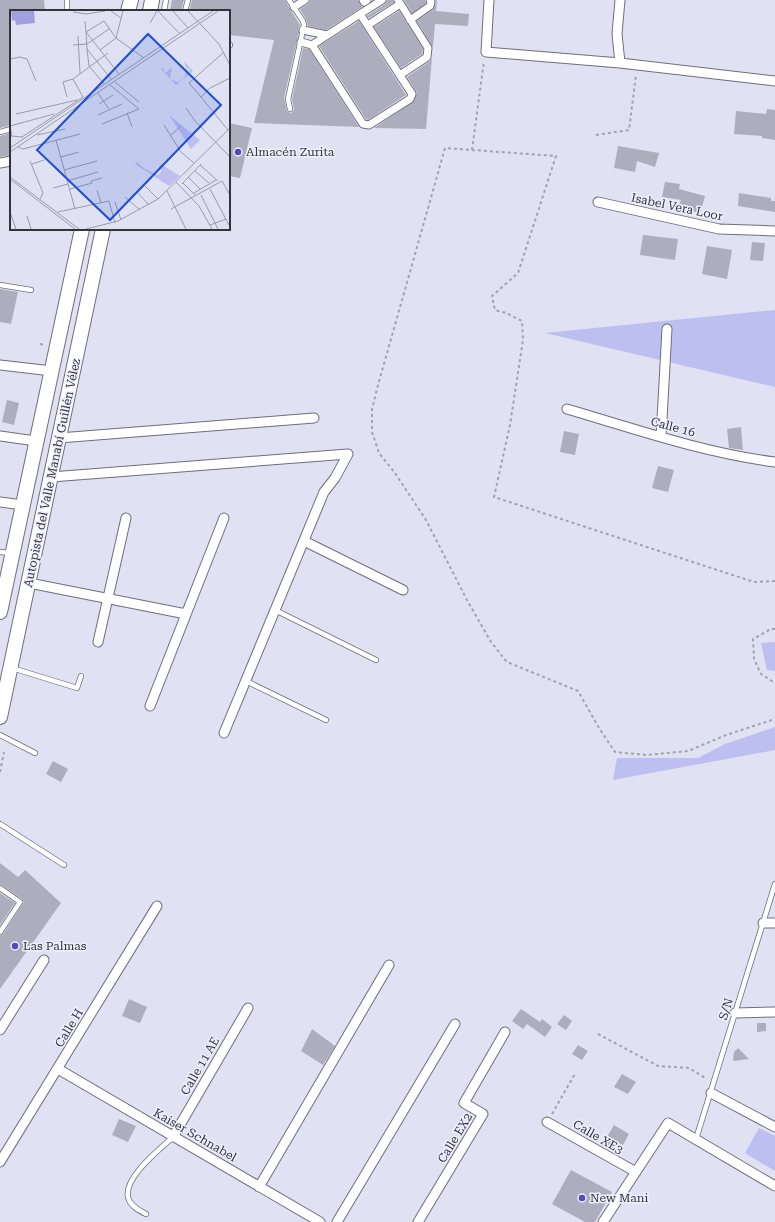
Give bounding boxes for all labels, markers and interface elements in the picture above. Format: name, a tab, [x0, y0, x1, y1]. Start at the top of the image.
inset map	[10, 10, 230, 230]
place label: Almacén Zurita	[246, 145, 335, 159]
marker: Almacén Zurita	[233, 147, 243, 157]
street label: Isabel Vera Loor	[630, 190, 724, 224]
street label: Autopista del Valle Manabí Guillén Vélez	[21, 357, 83, 589]
street label: Calle 16	[649, 414, 697, 440]
place label: Las Palmas	[23, 939, 87, 953]
marker: Las Palmas	[10, 941, 20, 951]
street label: S/N	[716, 996, 736, 1022]
street label: Calle H	[52, 1006, 86, 1050]
street label: Calle 11 AE	[178, 1034, 222, 1098]
street label: Kaiser Schnabel	[151, 1106, 239, 1165]
street label: Calle EX2	[435, 1110, 475, 1165]
street label: Calle XE3	[570, 1117, 626, 1157]
place label: New Mani	[590, 1191, 648, 1205]
marker: New Mani	[577, 1193, 587, 1203]

